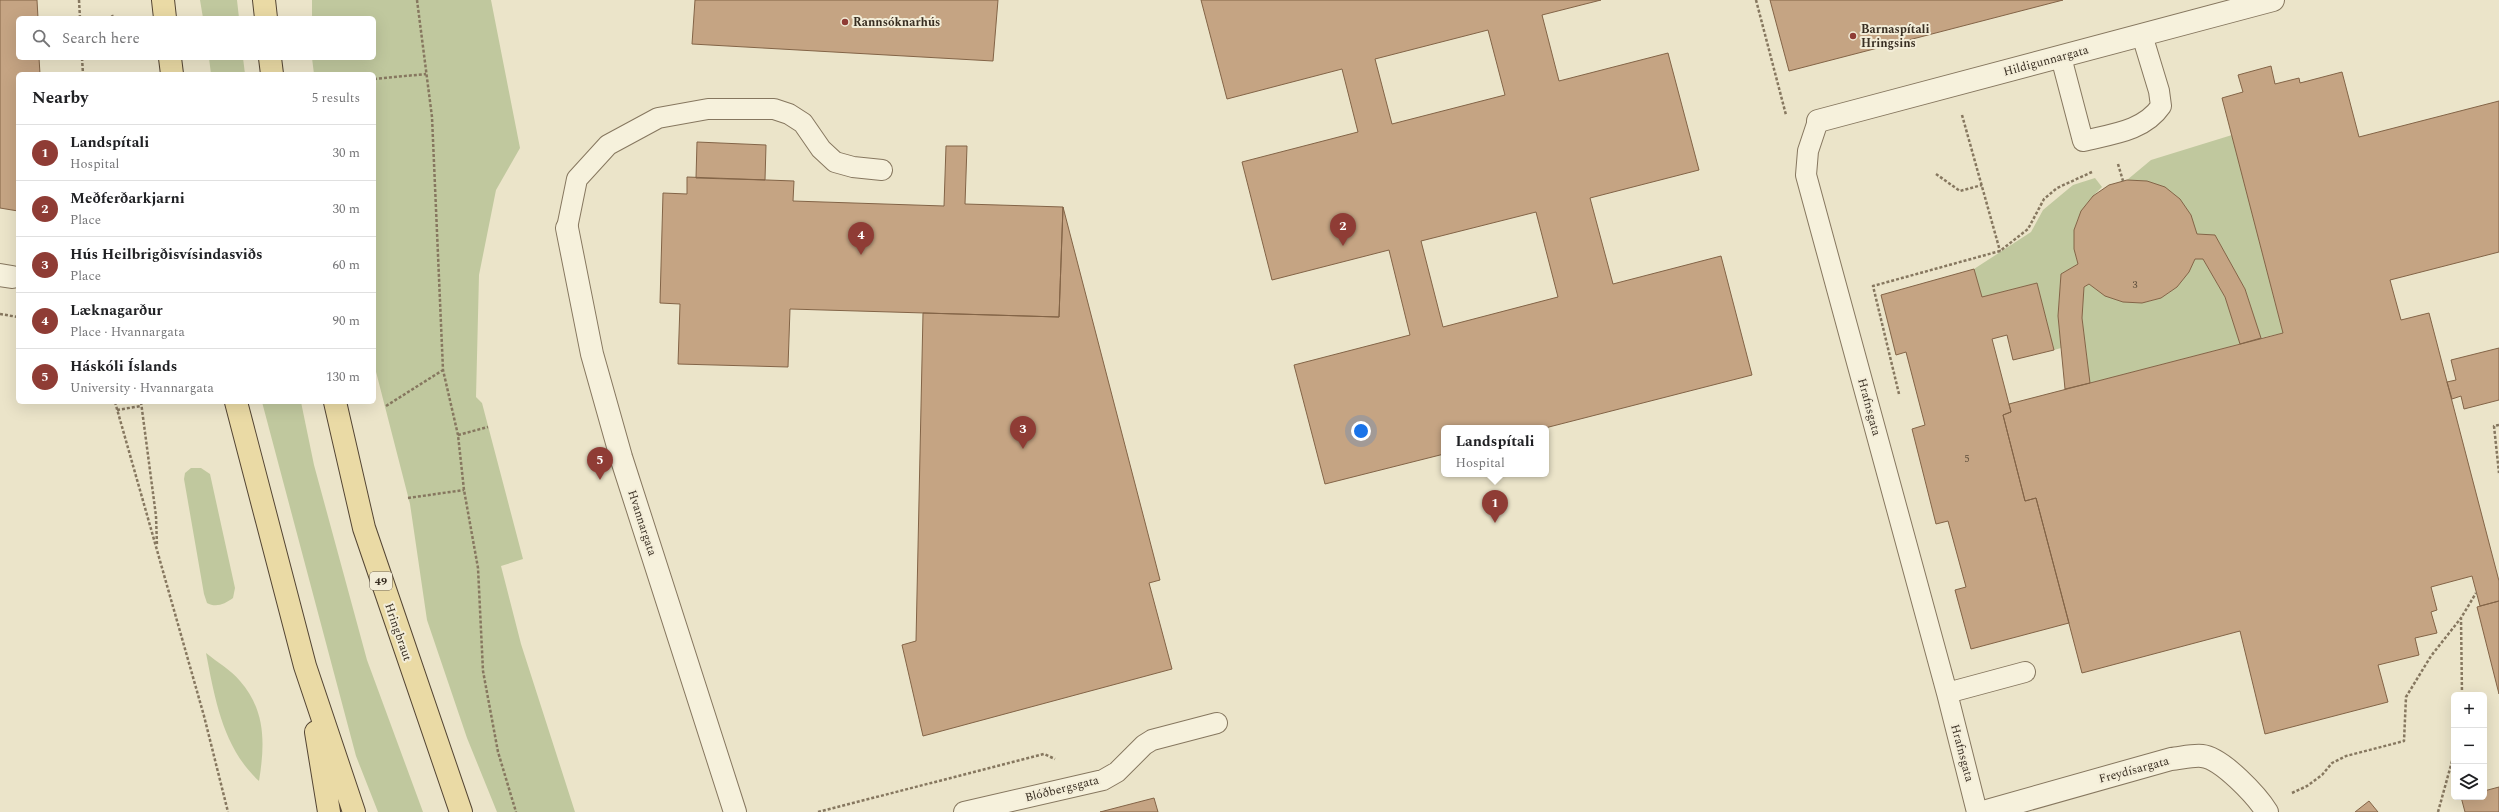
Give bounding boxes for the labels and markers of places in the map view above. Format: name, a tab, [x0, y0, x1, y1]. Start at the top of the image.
place label: Rannsóknarhús	[853, 13, 940, 32]
marker: Rannsóknarhús	[840, 17, 850, 27]
place label: Barnaspítali Hringsins	[1861, 20, 1929, 53]
marker: Barnaspítali Hringsins	[1848, 31, 1858, 41]
pin: 2	[1330, 213, 1356, 246]
pin: 4	[848, 222, 874, 255]
pin: 3	[1010, 416, 1036, 449]
pin: 5	[587, 447, 613, 480]
pin: 1	[1482, 490, 1508, 523]

